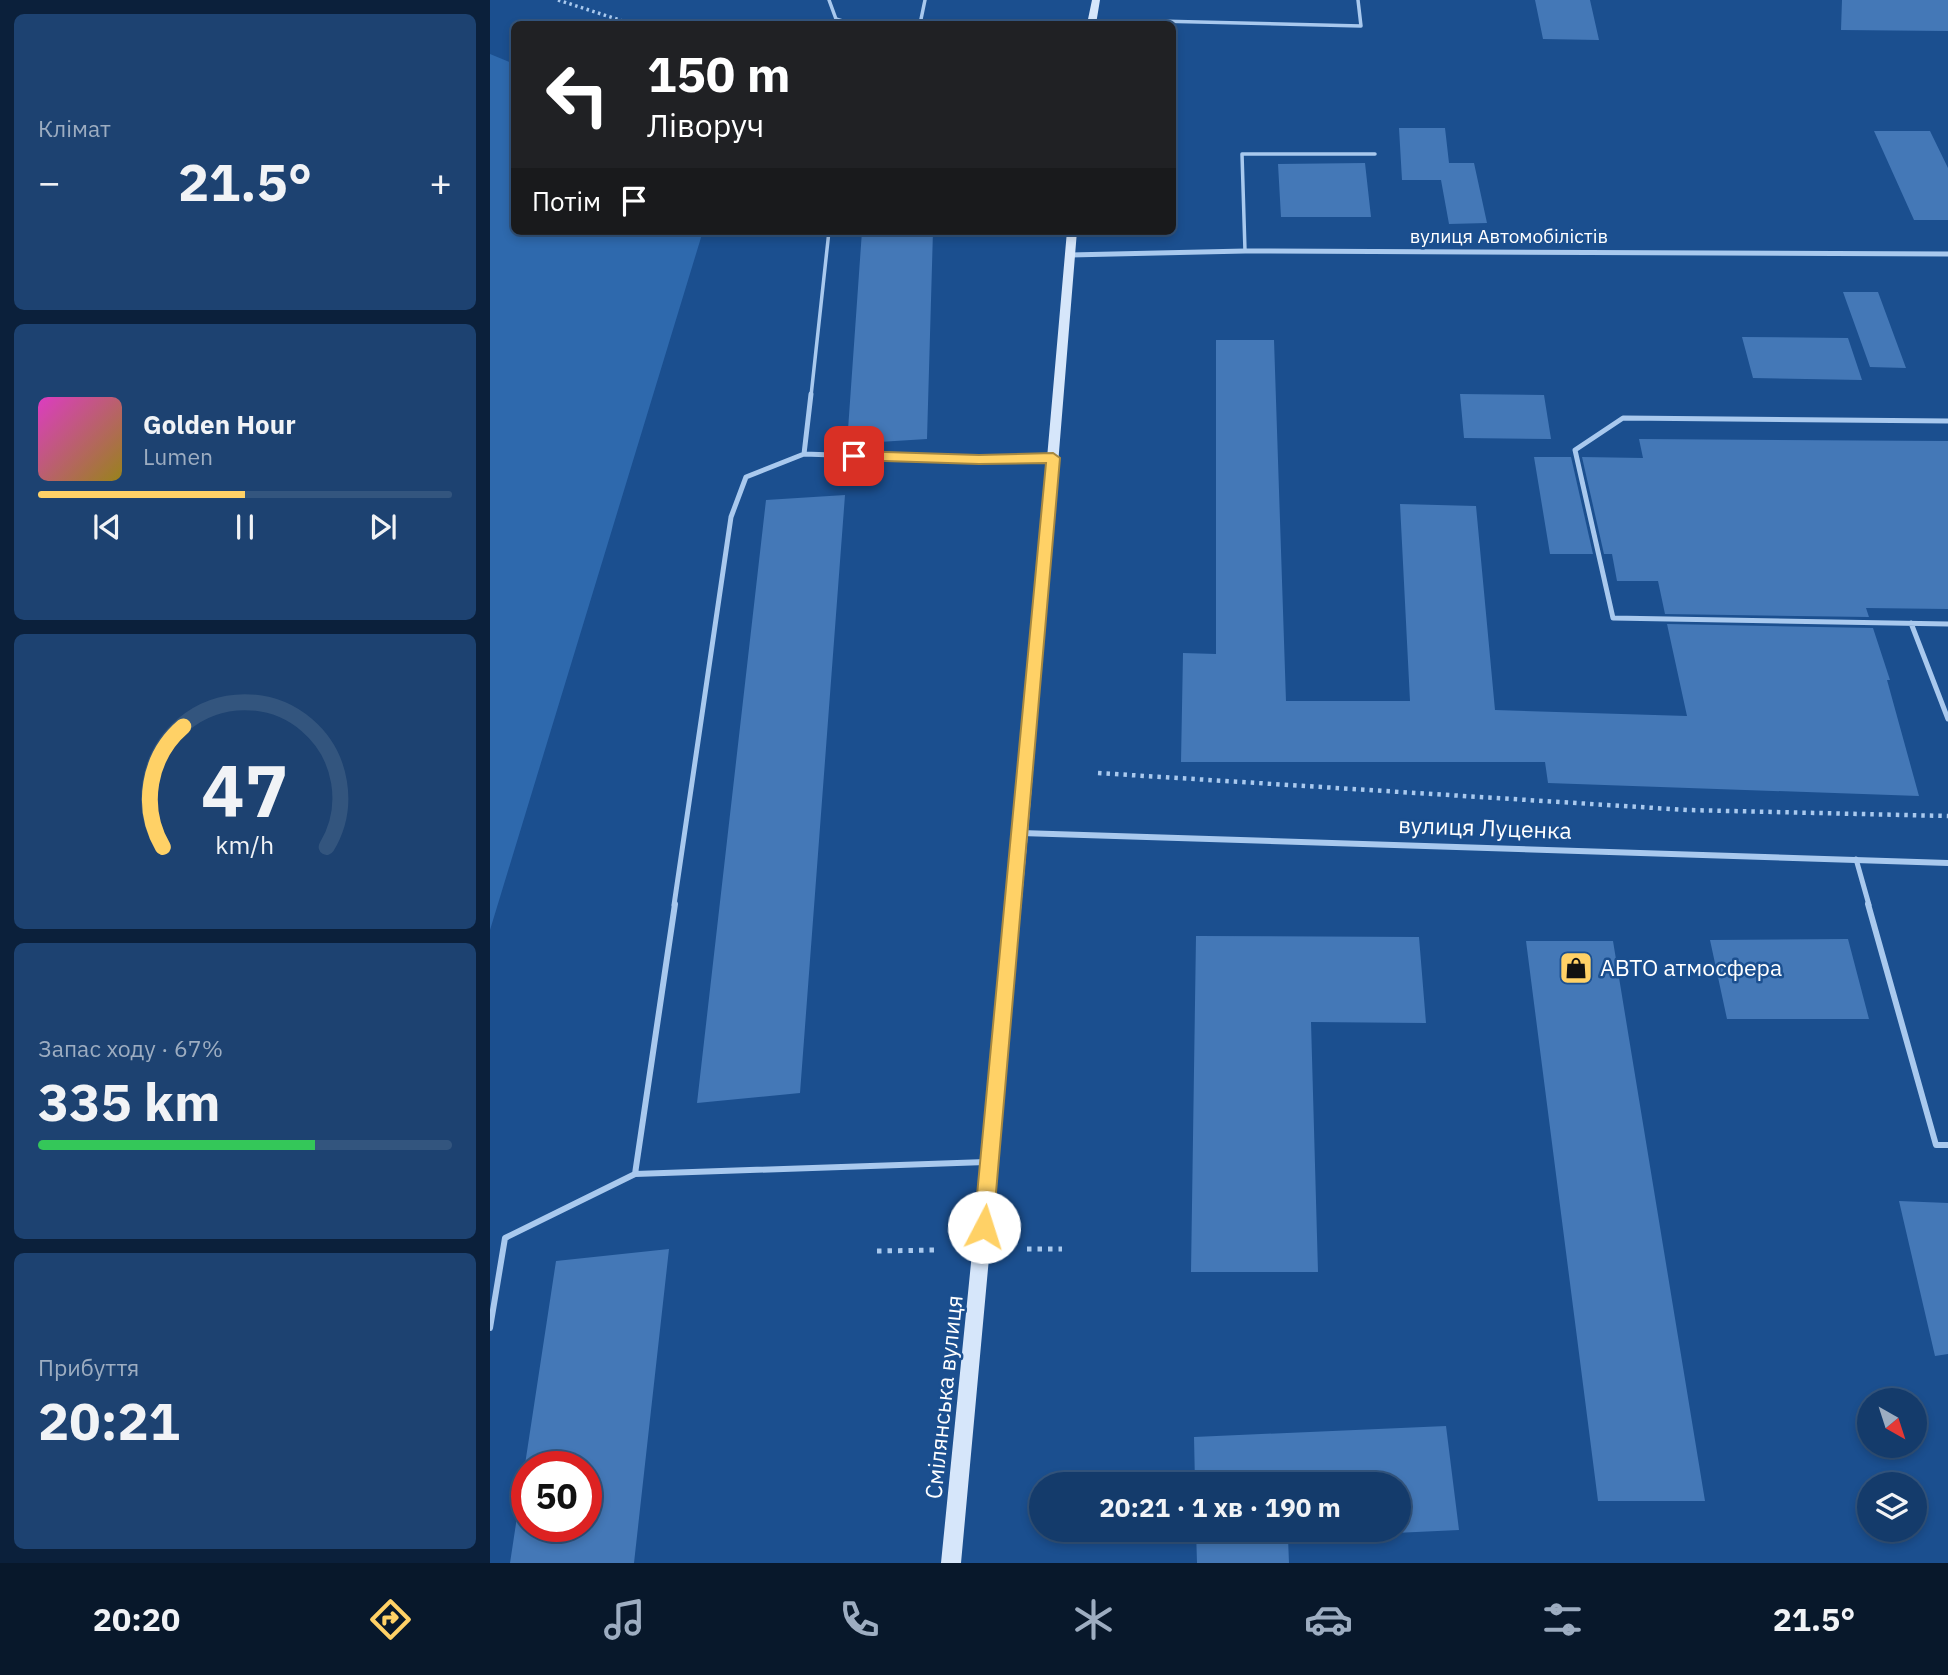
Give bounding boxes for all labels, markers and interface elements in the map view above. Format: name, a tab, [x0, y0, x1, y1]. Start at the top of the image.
text: 150 m	[647, 42, 791, 105]
icon: left	[532, 49, 623, 140]
text: Ліворуч	[647, 104, 764, 146]
text: Клімат	[38, 113, 111, 143]
text: 21.5°	[178, 148, 312, 215]
text: −	[38, 157, 61, 206]
text: +	[429, 157, 452, 206]
icon: arrive	[615, 182, 653, 220]
text: Потім	[532, 184, 601, 218]
street label: вулиця Автомобілістів	[1410, 224, 1608, 248]
text: Golden Hour	[143, 407, 296, 441]
pin	[824, 426, 884, 486]
icon: arrive	[835, 437, 873, 475]
text: Lumen	[143, 441, 213, 471]
icon: previous	[88, 508, 126, 546]
icon: pause	[226, 508, 264, 546]
icon: next	[364, 508, 402, 546]
text: 47	[201, 743, 289, 838]
street label: вулиця Луценка	[1398, 809, 1572, 845]
text: km/h	[216, 828, 274, 861]
shop icon: АВТО атмосфера	[1557, 949, 1595, 987]
place label: АВТО атмосфера	[1600, 952, 1782, 982]
text: Запас ходу · 67%	[38, 1033, 223, 1063]
text: 335 km	[38, 1068, 220, 1135]
position arrow	[947, 1190, 1021, 1264]
street label: Смілянська вулиця	[917, 1293, 969, 1500]
text: Прибуття	[38, 1352, 139, 1382]
text: 20:21	[38, 1387, 180, 1454]
north arrow	[1857, 1388, 1927, 1458]
map controls	[1857, 1388, 1927, 1542]
speed limit sign: 50	[511, 1451, 602, 1542]
button: layers	[1857, 1472, 1927, 1542]
text: 20:21 · 1 хв · 190 m	[1099, 1490, 1341, 1524]
icon: directions	[366, 1595, 415, 1644]
icon: music	[600, 1595, 649, 1644]
icon: phone	[835, 1595, 884, 1644]
icon: climate	[1069, 1595, 1118, 1644]
icon: car	[1304, 1595, 1353, 1644]
icon: filters	[1538, 1595, 1587, 1644]
text: 20:20	[93, 1598, 180, 1640]
text: 21.5°	[1773, 1598, 1855, 1640]

